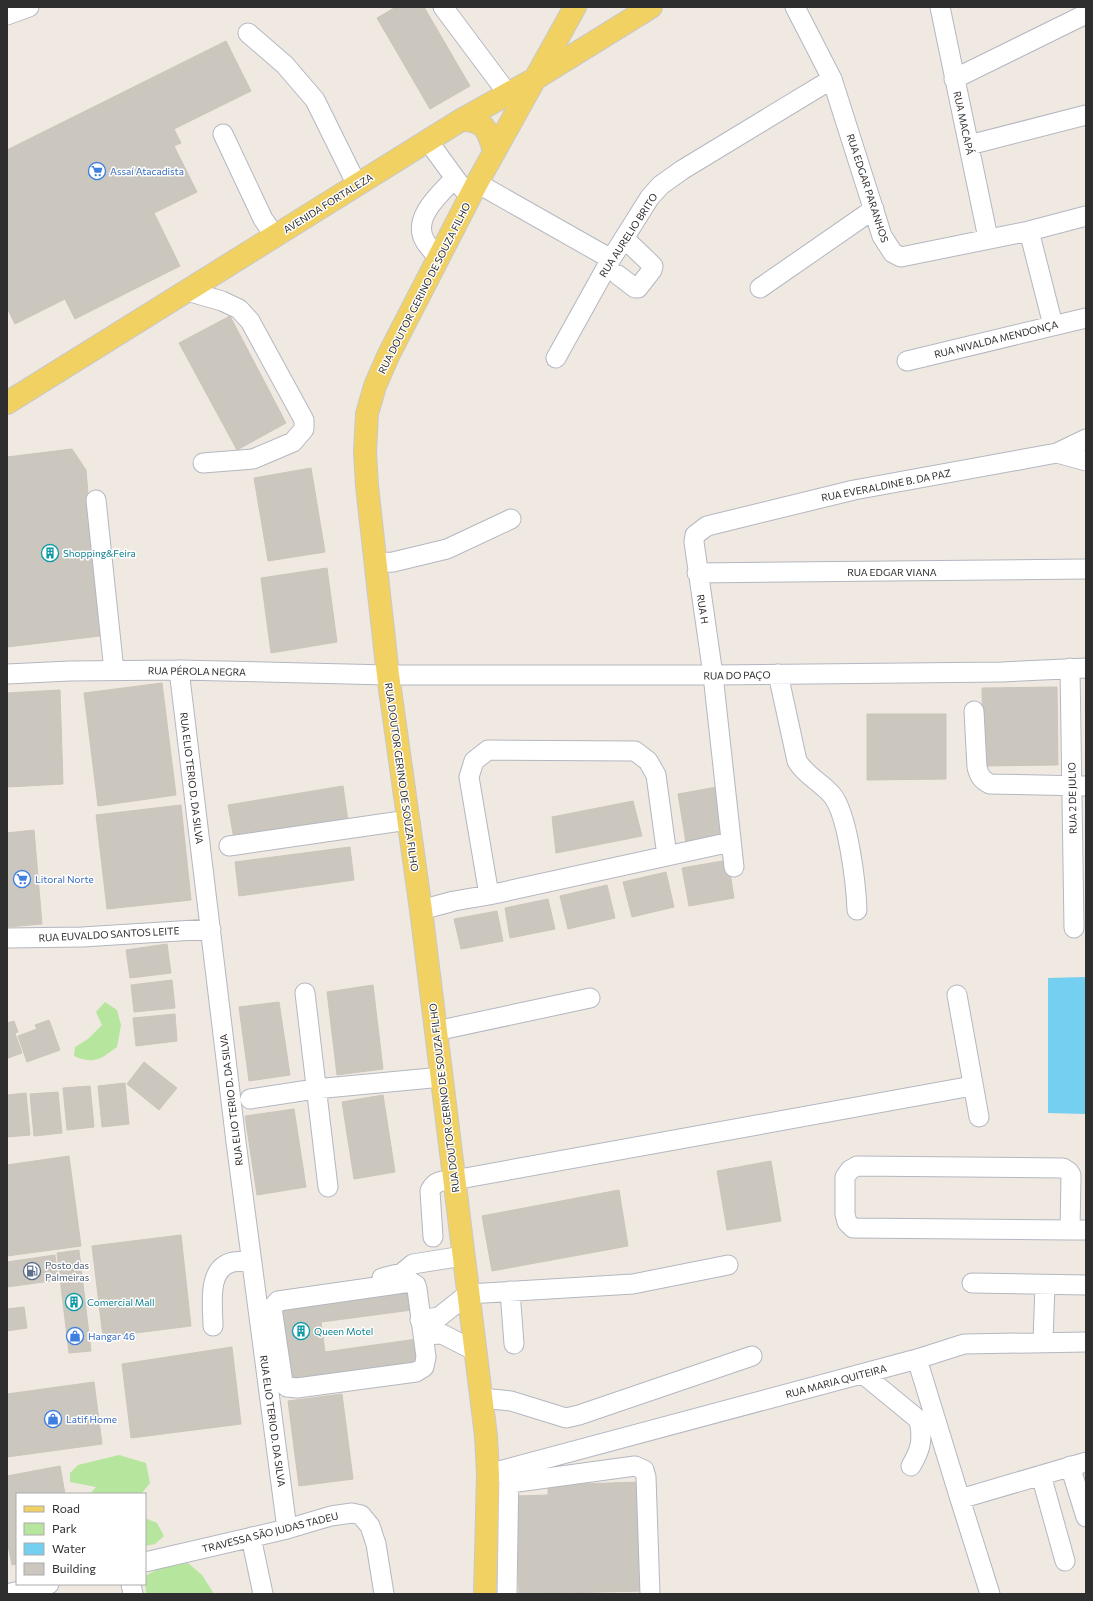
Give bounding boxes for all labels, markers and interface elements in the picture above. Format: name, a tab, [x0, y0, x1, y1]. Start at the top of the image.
street label: RUA MACAPÁ	[951, 90, 977, 156]
street label: RUA EDGAR PARANHOS	[845, 132, 891, 244]
supermarket icon: Assaí Atacadista	[87, 161, 107, 181]
place label: Assaí Atacadista	[110, 165, 184, 177]
street label: AVENIDA FORTALEZA	[281, 170, 375, 235]
street label: RUA AURELIO BRITO	[596, 191, 660, 279]
street label: RUA DOUTOR GERINO DE SOUZA FILHO	[375, 200, 473, 376]
street label: RUA NIVALDA MENDONÇA	[933, 318, 1059, 360]
street label: RUA EVERALDINE B. DA PAZ	[820, 466, 952, 503]
building icon: Shopping&Feira	[40, 543, 60, 563]
place label: Shopping&Feira	[63, 547, 136, 559]
street label: RUA EDGAR VIANA	[847, 566, 937, 578]
street label: RUA H	[695, 593, 711, 625]
street label: RUA PÉROLA NEGRA	[148, 664, 246, 678]
street label: RUA DO PAÇO	[703, 668, 771, 682]
street label: RUA DOUTOR GERINO DE SOUZA FILHO	[383, 682, 421, 872]
street label: RUA ELIO TERIO D. DA SILVA	[178, 711, 206, 845]
street label: RUA 2 DE JULIO	[1065, 762, 1079, 834]
supermarket icon: Litoral Norte	[12, 869, 32, 889]
place label: Litoral Norte	[35, 873, 94, 885]
street label: RUA EUVALDO SANTOS LEITE	[38, 924, 180, 944]
street label: RUA DOUTOR GERINO DE SOUZA FILHO	[426, 1003, 462, 1193]
street label: RUA ELIO TERIO D. DA SILVA	[217, 1033, 245, 1167]
place label: Posto das Palmeiras	[45, 1259, 90, 1283]
fuel station icon: Posto das Palmeiras	[22, 1261, 42, 1281]
building icon: Comercial Mall	[64, 1292, 84, 1312]
place label: Comercial Mall	[87, 1296, 155, 1308]
building icon: Queen Motel	[291, 1321, 311, 1341]
place label: Queen Motel	[314, 1325, 373, 1337]
shop icon: Hangar 46	[65, 1326, 85, 1346]
place label: Hangar 46	[88, 1330, 135, 1342]
street label: RUA ELIO TERIO D. DA SILVA	[258, 1354, 288, 1488]
street label: RUA MARIA QUITEIRA	[784, 1362, 888, 1400]
shop icon: Latif Home	[43, 1409, 63, 1429]
place label: Latif Home	[66, 1413, 117, 1425]
legend	[16, 1493, 146, 1585]
text: Road	[52, 1501, 80, 1515]
street label: TRAVESSA SÃO JUDAS TADEU	[201, 1509, 339, 1555]
text: Park	[52, 1521, 78, 1535]
text: Water	[52, 1541, 86, 1555]
text: Building	[52, 1561, 96, 1575]

